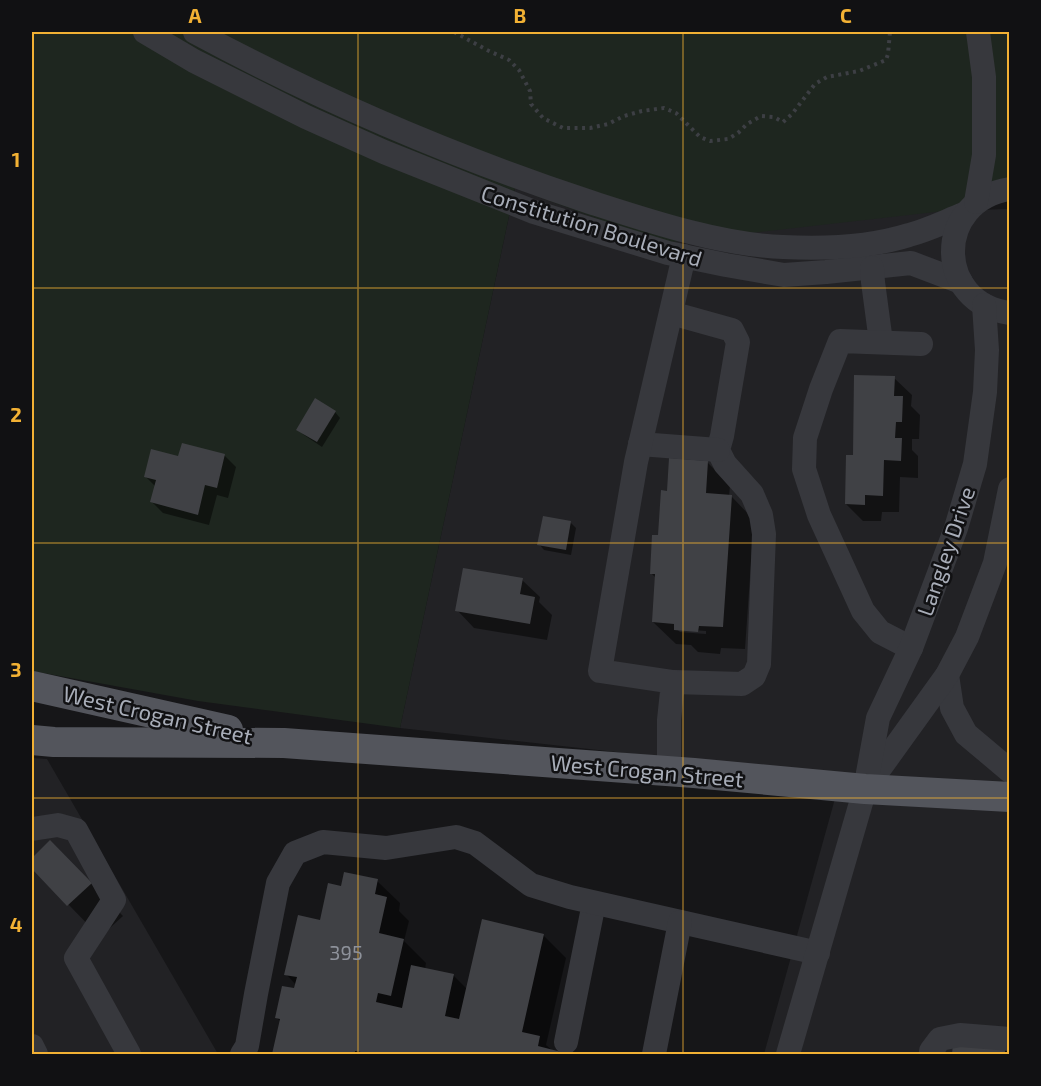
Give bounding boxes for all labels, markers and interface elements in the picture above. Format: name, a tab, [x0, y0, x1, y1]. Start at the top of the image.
text: A	[188, 3, 202, 27]
text: B	[514, 3, 526, 27]
text: C	[840, 3, 852, 27]
text: 1	[12, 147, 20, 171]
street label: Constitution Boulevard	[478, 179, 706, 271]
text: 2	[10, 402, 22, 426]
street label: Langley Drive	[911, 483, 979, 619]
text: 3	[10, 657, 22, 681]
street label: West Crogan Street	[61, 680, 255, 748]
street label: West Crogan Street	[550, 749, 744, 791]
text: 4	[10, 912, 23, 936]
house number: 395	[329, 940, 363, 964]

